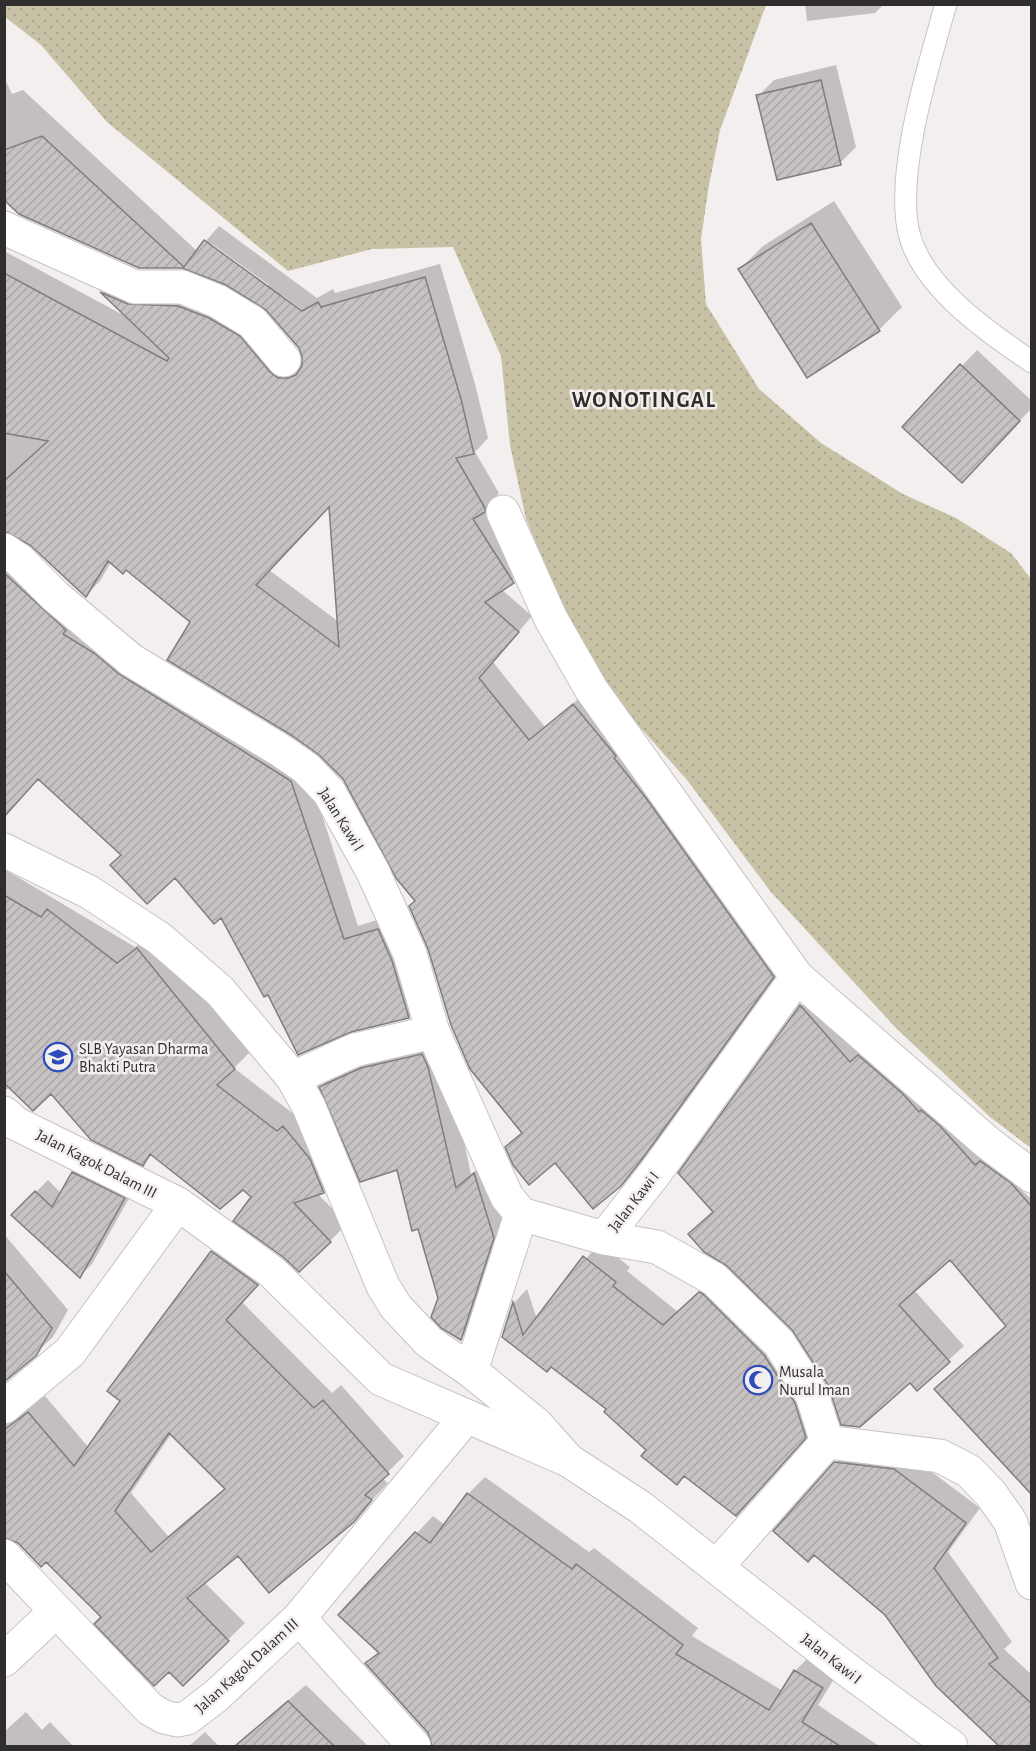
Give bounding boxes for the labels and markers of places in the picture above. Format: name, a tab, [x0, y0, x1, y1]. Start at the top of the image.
school or university icon: SLB Yayasan Dharma Bhakti Putra	[42, 1041, 74, 1073]
place label: SLB Yayasan Dharma Bhakti Putra	[79, 1041, 208, 1075]
mosque icon: Musala Nurul Iman	[742, 1364, 774, 1396]
place label: Musala Nurul Iman	[779, 1364, 850, 1398]

